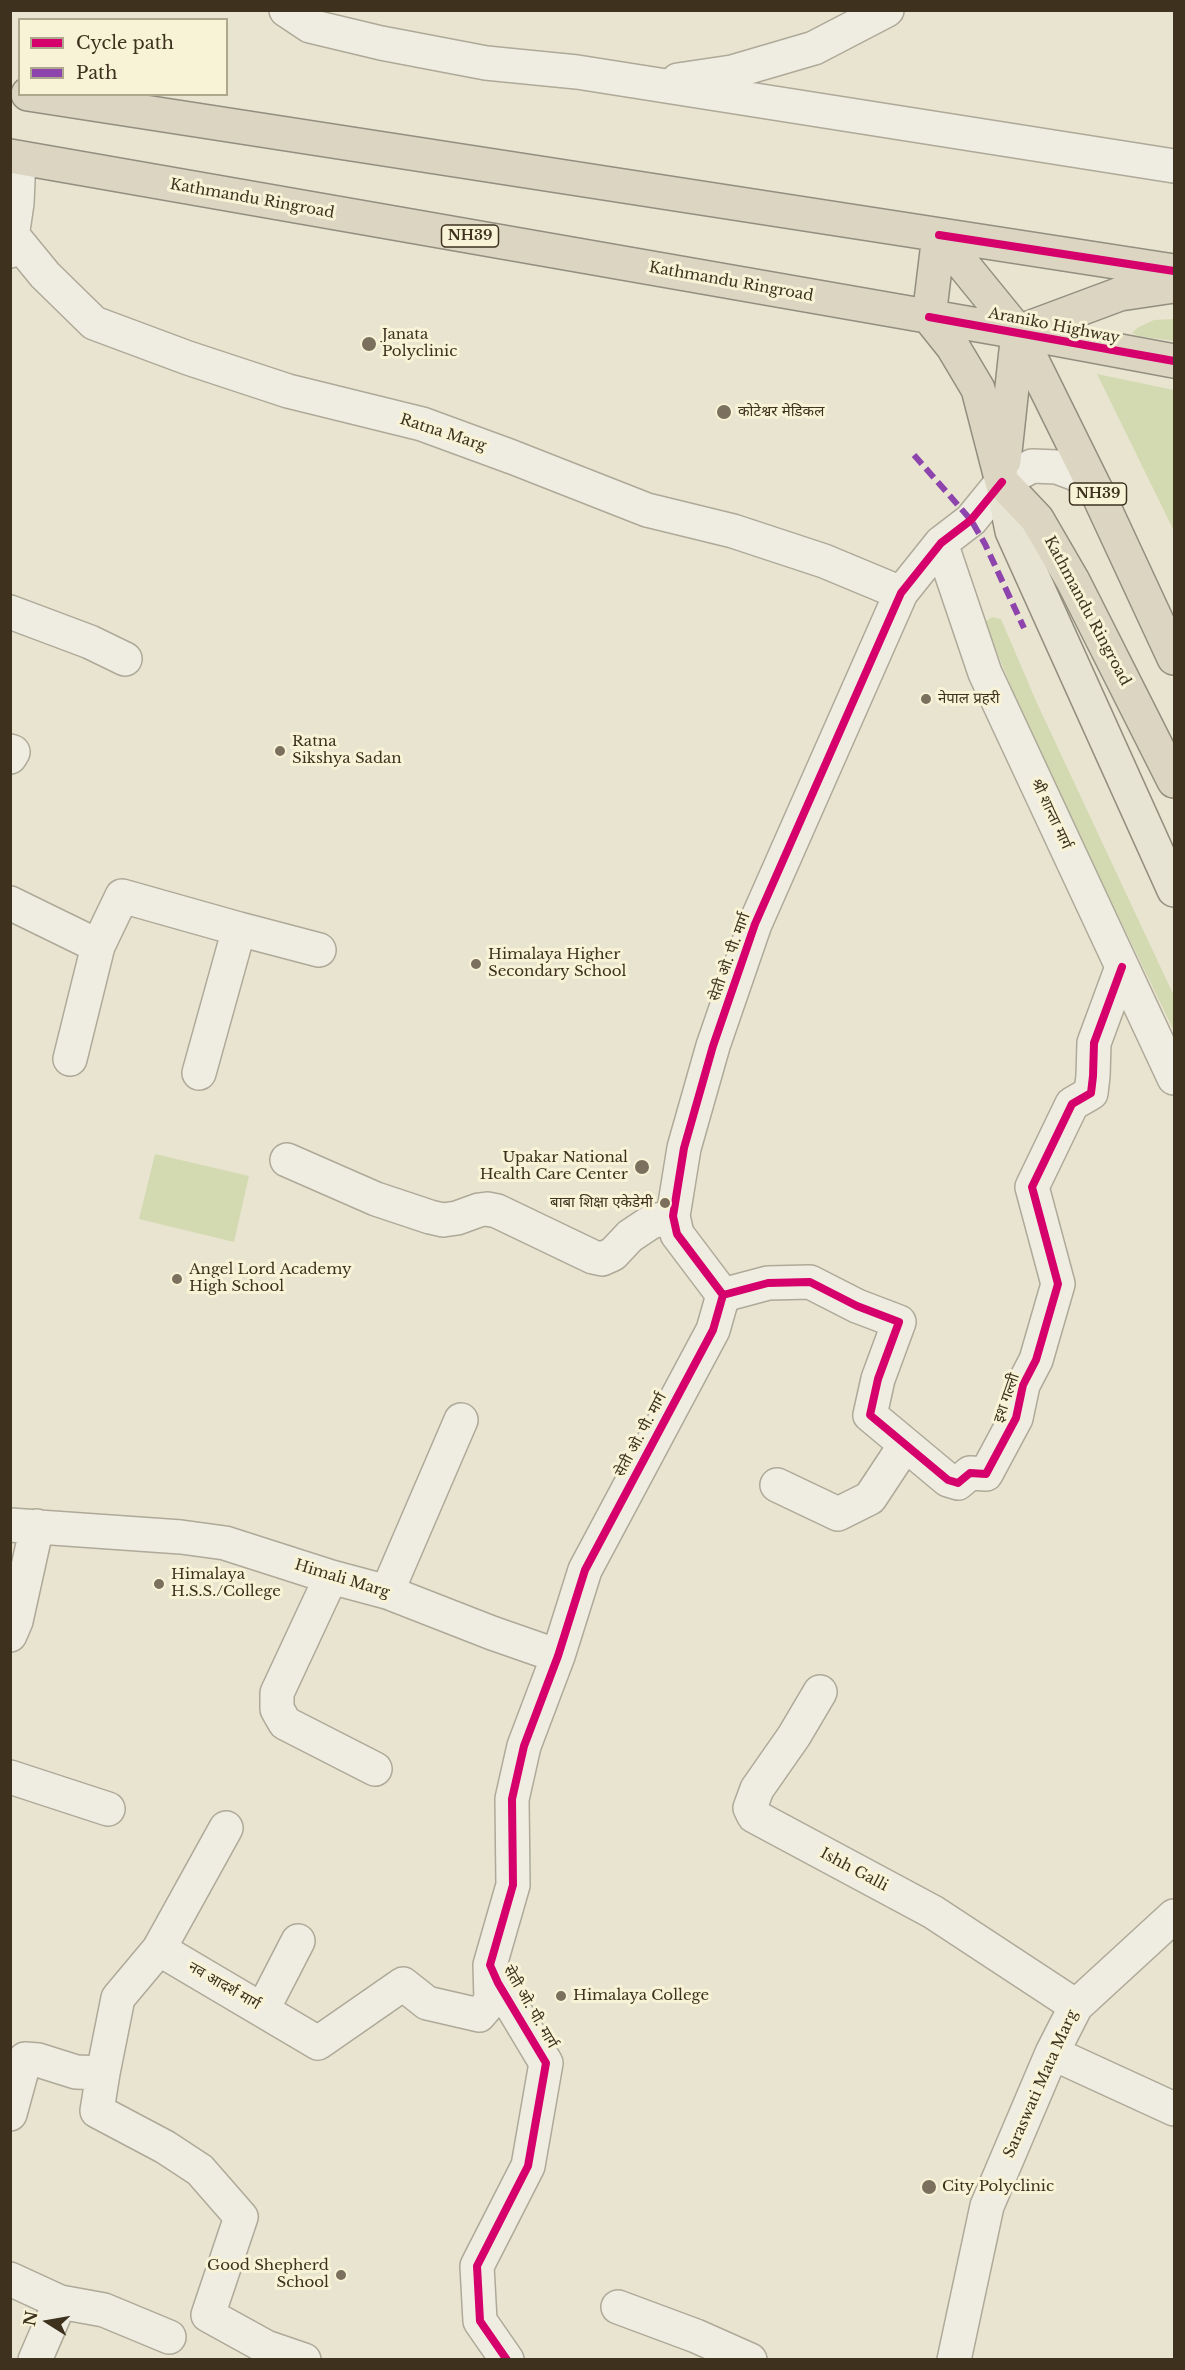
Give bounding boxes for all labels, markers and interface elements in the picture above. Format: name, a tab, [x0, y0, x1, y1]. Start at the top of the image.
legend	[18, 18, 228, 96]
text: Cycle path	[76, 32, 174, 54]
text: Path	[76, 62, 117, 84]
street label: Kathmandu Ringroad	[168, 176, 336, 222]
road number: NH39	[442, 225, 498, 247]
street label: Kathmandu Ringroad	[647, 259, 815, 305]
street label: Araniko Highway	[987, 304, 1121, 348]
place label: Janata Polyclinic	[382, 326, 457, 361]
marker: Janata Polyclinic	[360, 335, 378, 353]
marker: कोटेश्वर मेडिकल	[715, 403, 733, 421]
place label: कोटेश्वर मेडिकल	[738, 403, 824, 421]
street label: Ratna Marg	[398, 411, 488, 455]
road number: NH39	[1070, 483, 1126, 505]
street label: Kathmandu Ringroad	[1040, 533, 1134, 689]
place label: नेपाल प्रहरी	[938, 690, 1000, 708]
marker: नेपाल प्रहरी	[919, 692, 933, 706]
place label: Ratna Sikshya Sadan	[292, 733, 402, 768]
marker: Ratna Sikshya Sadan	[273, 744, 287, 758]
street label: श्री शान्ता मार्ग	[1027, 776, 1075, 852]
street label: सेती ओ. पी. मार्ग	[706, 910, 754, 1004]
place label: Himalaya Higher Secondary School	[488, 946, 626, 981]
marker: Himalaya Higher Secondary School	[469, 957, 483, 971]
place label: Upakar National Health Care Center	[480, 1149, 628, 1184]
marker: Upakar National Health Care Center	[633, 1158, 651, 1176]
place label: बाबा शिक्षा एकेडेमी	[550, 1194, 653, 1212]
marker: बाबा शिक्षा एकेडेमी	[658, 1196, 672, 1210]
place label: Angel Lord Academy High School	[189, 1261, 352, 1296]
marker: Angel Lord Academy High School	[170, 1272, 184, 1286]
street label: इश गल्ली	[990, 1371, 1024, 1425]
street label: सेती ओ. पी. मार्ग	[611, 1390, 671, 1480]
street label: Himali Marg	[292, 1556, 392, 1602]
place label: Himalaya H.S.S./College	[171, 1566, 281, 1601]
marker: Himalaya H.S.S./College	[152, 1577, 166, 1591]
street label: Ishh Galli	[817, 1845, 891, 1895]
street label: नव आदर्श मार्ग	[185, 1958, 263, 2014]
street label: सेती ओ. पी. मार्ग	[499, 1962, 561, 2052]
place label: Himalaya College	[573, 1987, 709, 2005]
marker: Himalaya College	[554, 1989, 568, 2003]
street label: Saraswati Mata Marg	[1000, 2007, 1082, 2161]
marker: City Polyclinic	[920, 2178, 938, 2196]
place label: City Polyclinic	[942, 2178, 1054, 2196]
place label: Good Shepherd School	[207, 2257, 329, 2292]
marker: Good Shepherd School	[334, 2268, 348, 2282]
north arrow	[18, 2292, 78, 2352]
text: N	[19, 2309, 42, 2328]

